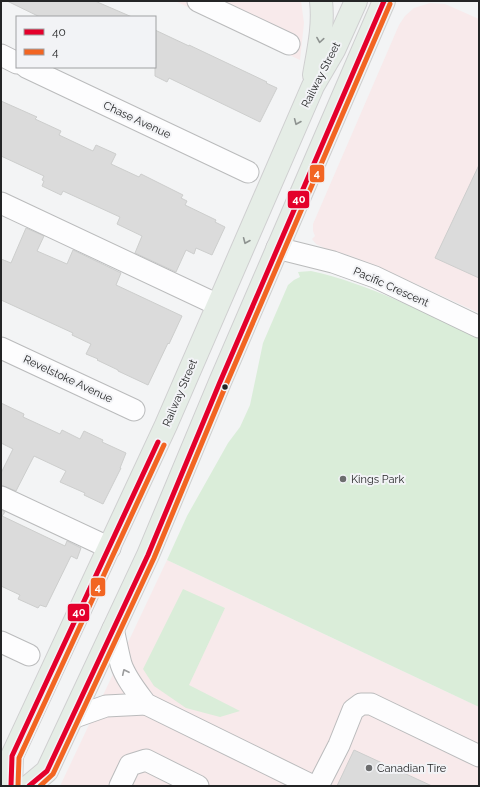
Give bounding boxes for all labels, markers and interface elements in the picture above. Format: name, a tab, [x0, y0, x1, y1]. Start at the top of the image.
legend	[16, 16, 156, 68]
text: 40	[52, 25, 66, 39]
one-way arrow	[316, 37, 325, 43]
street label: Railway Street	[299, 40, 343, 110]
text: 4	[52, 45, 59, 59]
street label: Chase Avenue	[101, 99, 173, 141]
one-way arrow	[294, 118, 302, 125]
line badge: 4	[309, 164, 325, 183]
text: 4	[314, 167, 320, 180]
line badge: 40	[287, 190, 310, 209]
text: 40	[292, 193, 306, 206]
one-way arrow	[243, 237, 251, 245]
street label: Pacific Crescent	[351, 265, 431, 310]
street label: Revelstoke Avenue	[21, 353, 115, 406]
street label: Railway Street	[160, 357, 200, 429]
unlabelled marker	[220, 382, 230, 392]
place label: Kings Park	[351, 473, 404, 486]
marker: Kings Park	[338, 474, 348, 484]
line badge: 4	[90, 577, 106, 597]
text: 4	[95, 581, 101, 594]
line badge: 40	[67, 603, 90, 622]
text: 40	[72, 606, 86, 619]
one-way arrow	[122, 669, 130, 676]
place label: Canadian Tire	[377, 762, 447, 775]
marker: Canadian Tire	[364, 763, 374, 773]

